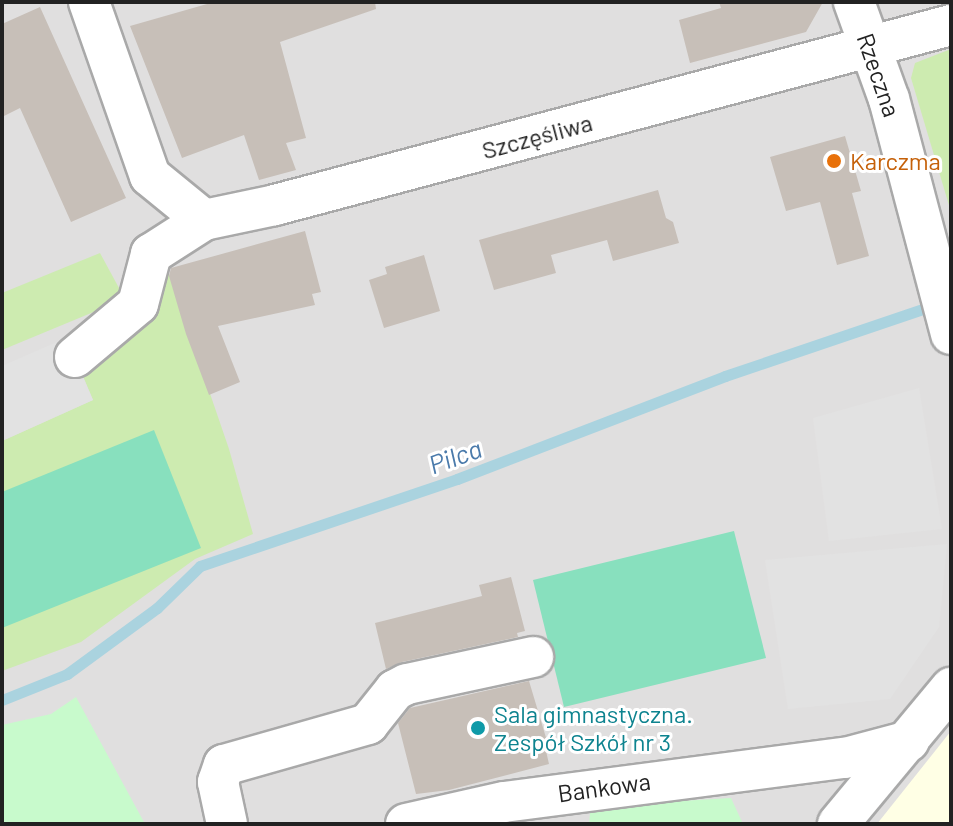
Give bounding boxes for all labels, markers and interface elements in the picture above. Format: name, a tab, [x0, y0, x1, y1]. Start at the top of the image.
street label: Rzeczna	[851, 29, 907, 121]
street label: Szczęśliwa	[479, 107, 595, 165]
place label: Karczma	[850, 147, 941, 175]
marker: Karczma	[825, 152, 843, 170]
water label: Pilca	[424, 432, 486, 480]
place label: Sala gimnastyczna. Zespół Szkół nr 3	[494, 700, 693, 756]
marker: Sala gimnastyczna. Zespół Szkół nr 3	[469, 719, 487, 737]
street label: Bankowa	[556, 766, 652, 808]

